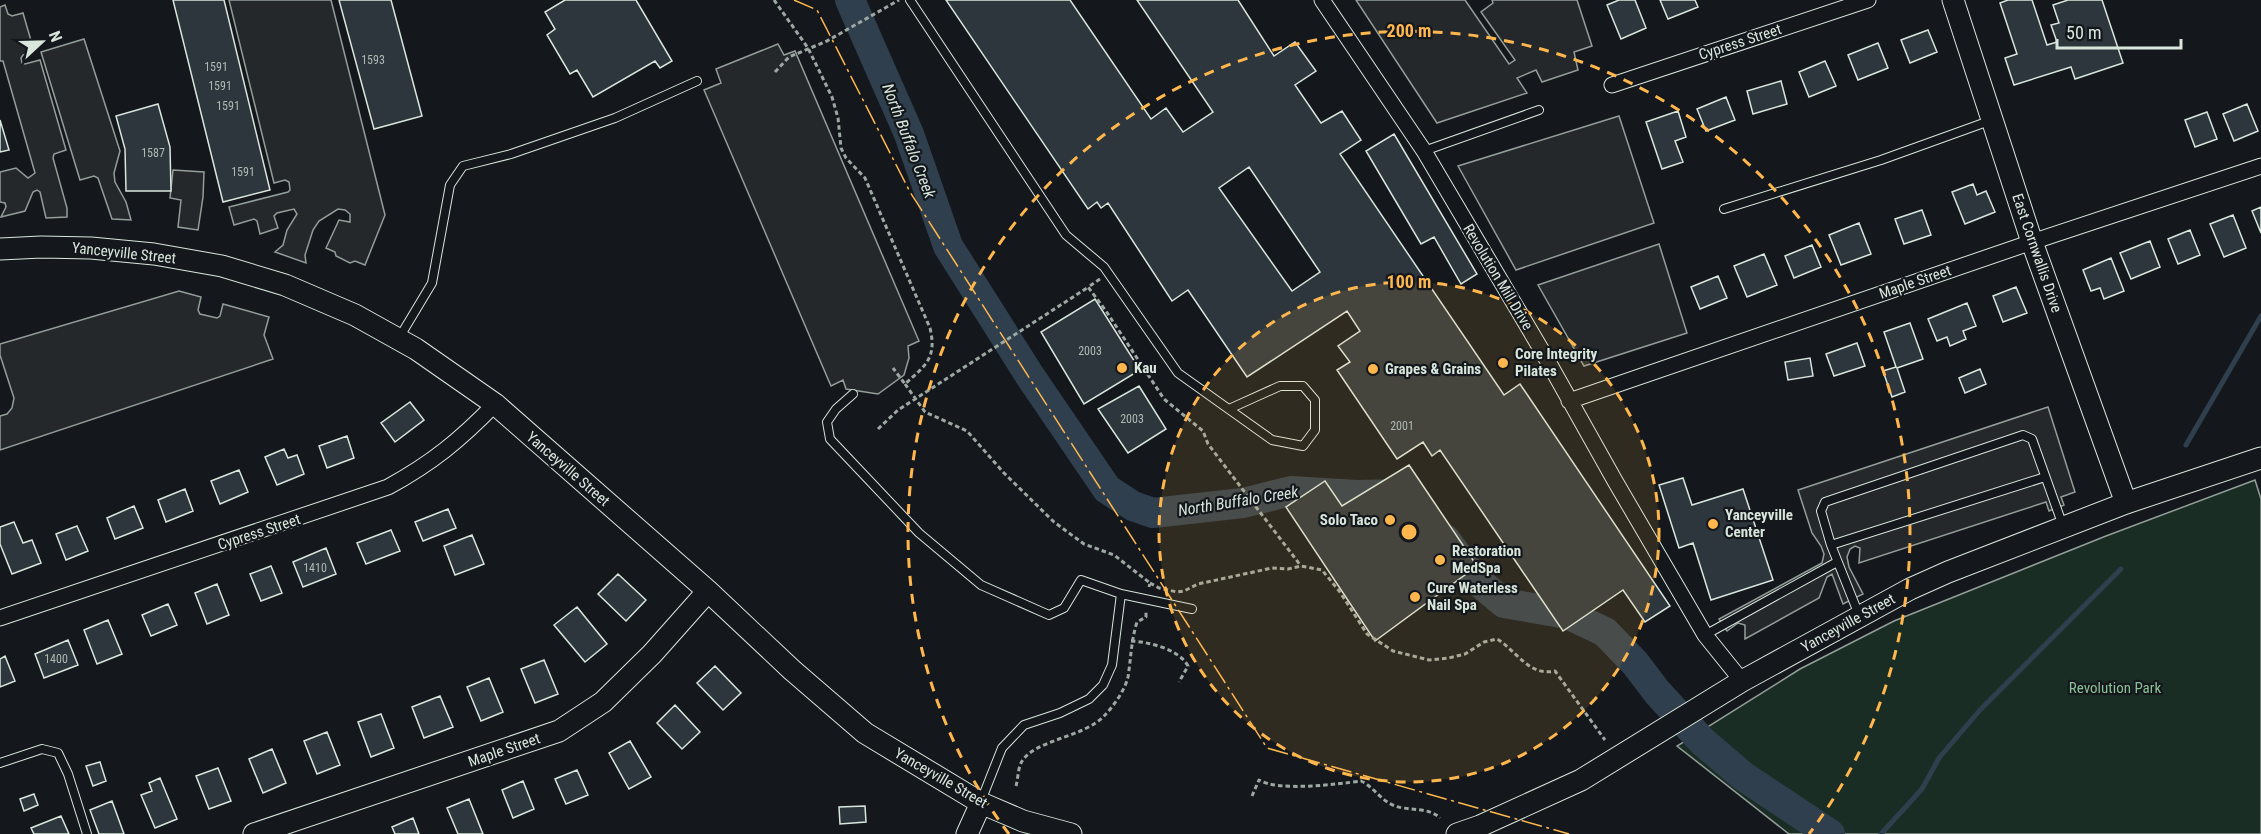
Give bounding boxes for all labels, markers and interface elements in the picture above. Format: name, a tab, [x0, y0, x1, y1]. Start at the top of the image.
north arrow	[12, 12, 72, 72]
scale bar	[2057, 12, 2182, 50]
text: 200 m	[1387, 20, 1431, 41]
street label: Cypress Street	[1696, 20, 1784, 64]
text: 50 m	[2066, 22, 2101, 43]
text: N	[45, 28, 66, 45]
house number: 1593	[361, 53, 385, 67]
house number: 1591	[204, 60, 228, 74]
house number: 1591	[208, 79, 232, 93]
water label: North Buffalo Creek	[878, 81, 940, 202]
house number: 1591	[216, 99, 240, 113]
house number: 1587	[141, 146, 165, 160]
house number: 1591	[231, 165, 255, 179]
street label: East Cornwallis Drive	[2008, 191, 2066, 315]
street label: Revolution Mill Drive	[1459, 221, 1537, 333]
street label: Yanceyville Street	[71, 239, 177, 267]
street label: Maple Street	[1877, 261, 1953, 303]
text: 100 m	[1387, 271, 1431, 292]
house number: 2003	[1078, 344, 1102, 358]
place label: Core Integrity Pilates	[1515, 345, 1598, 380]
marker: Core Integrity Pilates	[1496, 356, 1510, 370]
place label: Kau	[1134, 359, 1157, 377]
place label: Grapes & Grains	[1385, 360, 1481, 378]
marker: Kau	[1115, 361, 1129, 375]
marker: Grapes & Grains	[1366, 362, 1380, 376]
house number: 2003	[1120, 412, 1144, 426]
house number: 2001	[1390, 419, 1414, 433]
street label: Yanceyville Street	[523, 428, 613, 510]
water label: North Buffalo Creek	[1177, 482, 1300, 520]
place label: Yanceyville Center	[1725, 506, 1793, 541]
street label: Cypress Street	[215, 510, 303, 554]
place label: Solo Taco	[1320, 511, 1378, 529]
marker: Solo Taco	[1383, 513, 1397, 527]
marker: Yanceyville Center	[1706, 517, 1720, 531]
centre of rings	[1399, 522, 1419, 542]
place label: Restoration MedSpa	[1452, 542, 1521, 577]
marker: Restoration MedSpa	[1433, 553, 1447, 567]
house number: 1410	[303, 561, 327, 575]
place label: Cure Waterless Nail Spa	[1427, 579, 1518, 614]
marker: Cure Waterless Nail Spa	[1408, 590, 1422, 604]
street label: Yanceyville Street	[1798, 590, 1898, 656]
house number: 1400	[44, 652, 68, 666]
park label: Revolution Park	[2069, 679, 2161, 697]
street label: Maple Street	[466, 729, 542, 771]
street label: Yanceyville Street	[891, 744, 991, 812]

